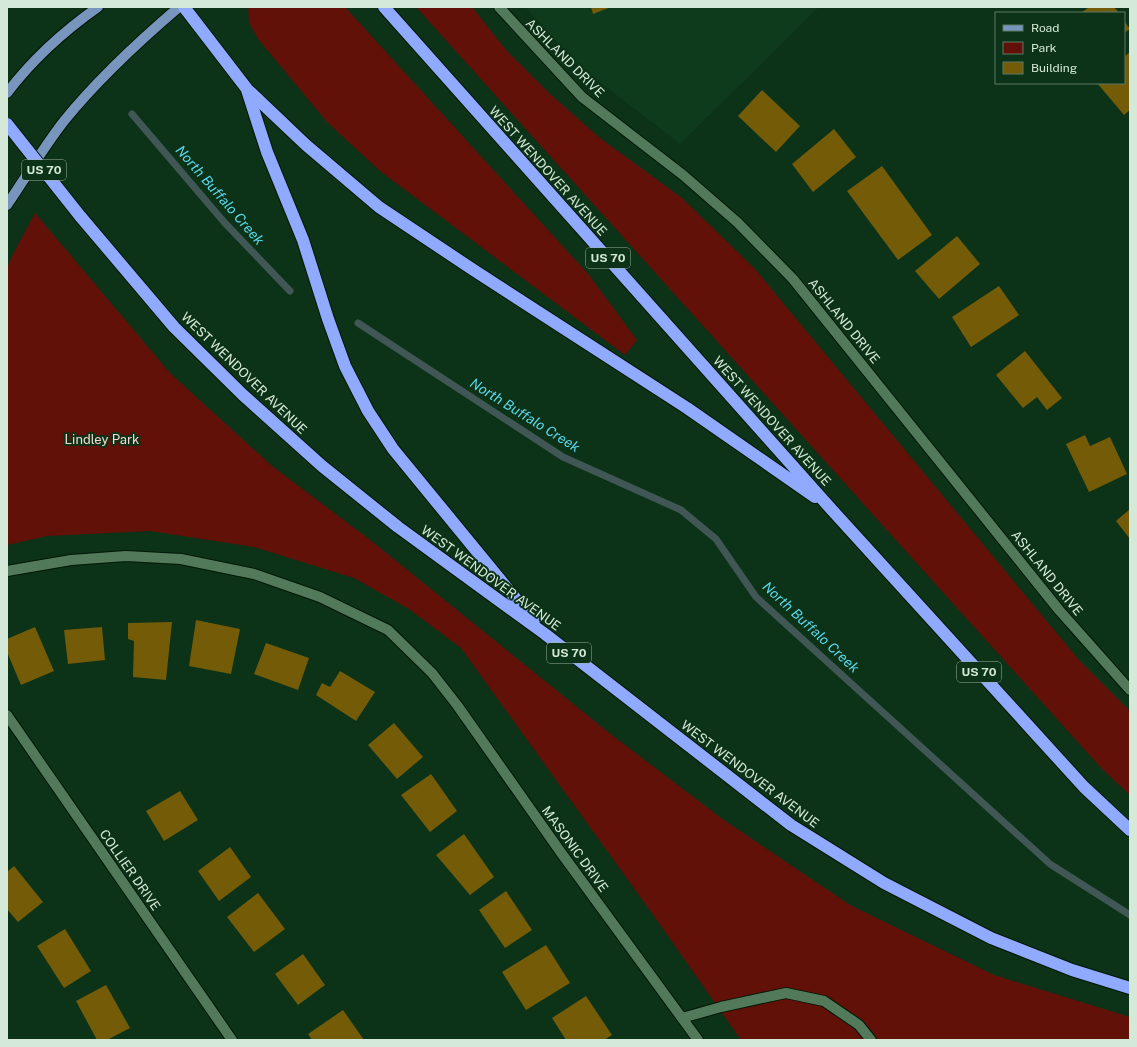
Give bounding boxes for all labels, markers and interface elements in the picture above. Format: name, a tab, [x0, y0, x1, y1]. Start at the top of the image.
legend	[995, 12, 1125, 84]
street label: ASHLAND DRIVE	[523, 16, 607, 100]
text: Road	[1031, 21, 1059, 35]
text: Park	[1031, 41, 1057, 55]
text: Building	[1031, 61, 1077, 75]
street label: WEST WENDOVER AVENUE	[486, 103, 610, 239]
water label: North Buffalo Creek	[173, 142, 268, 248]
road number: US 70	[22, 160, 66, 180]
road number: US 70	[586, 248, 630, 268]
street label: ASHLAND DRIVE	[805, 276, 883, 366]
street label: WEST WENDOVER AVENUE	[178, 309, 310, 437]
street label: WEST WENDOVER AVENUE	[710, 353, 834, 489]
water label: North Buffalo Creek	[467, 375, 583, 455]
park label: Lindley Park	[65, 432, 139, 447]
street label: WEST WENDOVER AVENUE	[418, 522, 564, 634]
street label: ASHLAND DRIVE	[1008, 528, 1086, 618]
water label: North Buffalo Creek	[759, 578, 863, 676]
road number: US 70	[547, 643, 591, 663]
road number: US 70	[957, 662, 1001, 682]
street label: WEST WENDOVER AVENUE	[678, 717, 822, 831]
street label: MASONIC DRIVE	[539, 803, 611, 895]
street label: COLLIER DRIVE	[96, 827, 164, 913]

